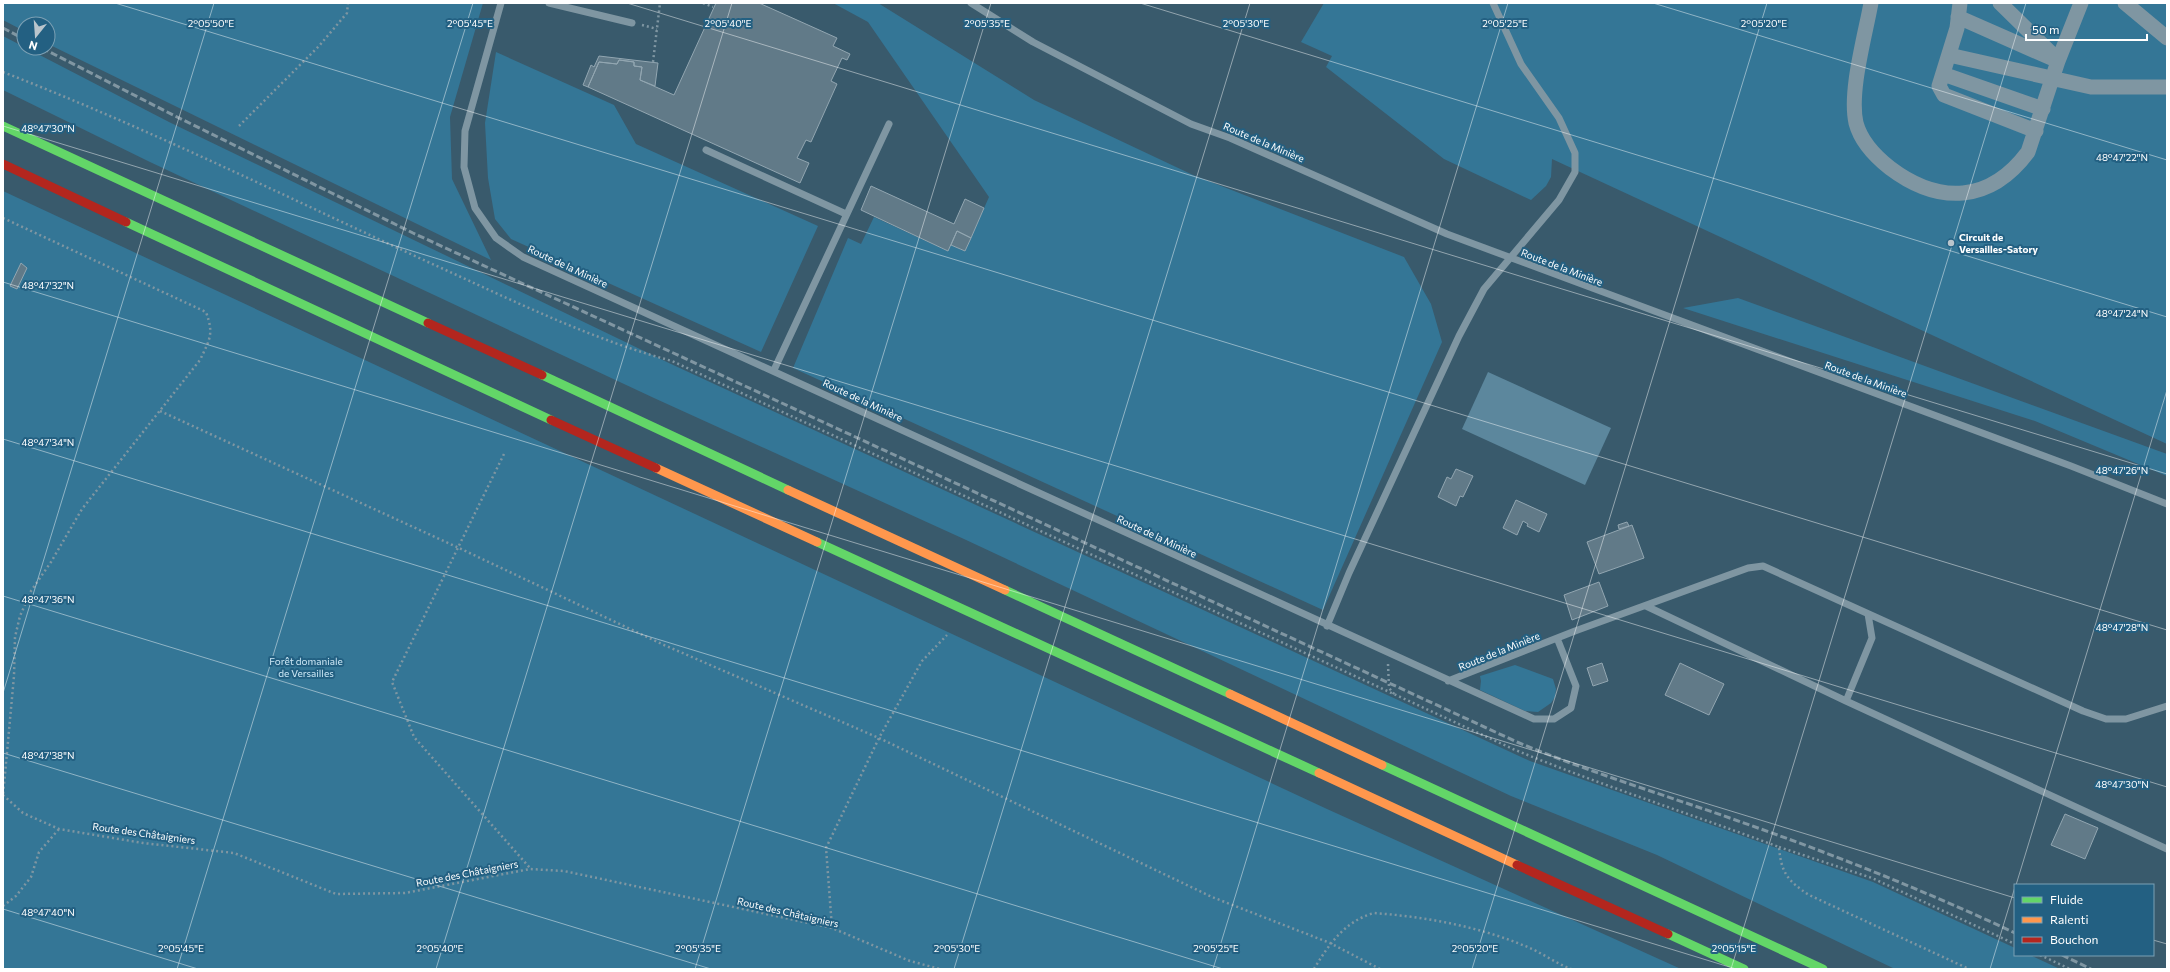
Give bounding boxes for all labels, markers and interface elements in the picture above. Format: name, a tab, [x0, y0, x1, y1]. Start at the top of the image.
north arrow	[16, 16, 56, 56]
scale bar	[2026, 16, 2147, 42]
text: 2°05'50"E	[188, 17, 234, 29]
text: 2°05'45"E	[447, 17, 493, 29]
text: 2°05'40"E	[705, 17, 751, 29]
text: 2°05'35"E	[964, 17, 1010, 29]
text: 2°05'30"E	[1223, 17, 1269, 29]
text: 2°05'25"E	[1482, 17, 1528, 29]
text: 2°05'20"E	[1741, 17, 1787, 29]
text: 50 m	[2032, 22, 2060, 36]
text: N	[27, 39, 39, 53]
street label: Route de la Minière	[1222, 120, 1306, 164]
text: 48°47'30"N	[21, 122, 75, 134]
text: 48°47'22"N	[2096, 151, 2148, 163]
place label: Circuit de Versailles-Satory	[1959, 231, 2039, 255]
marker: Circuit de Versailles-Satory	[1946, 238, 1956, 248]
street label: Route de la Minière	[526, 242, 610, 290]
street label: Route de la Minière	[1519, 246, 1605, 288]
text: 48°47'32"N	[22, 279, 74, 291]
text: 48°47'24"N	[2096, 307, 2148, 319]
street label: Route de la Minière	[1823, 359, 1909, 399]
street label: Route de la Minière	[821, 376, 905, 424]
text: 48°47'34"N	[22, 436, 74, 448]
text: 48°47'26"N	[2096, 464, 2148, 476]
street label: Route de la Minière	[1115, 512, 1199, 560]
text: 48°47'36"N	[22, 593, 74, 605]
text: 48°47'28"N	[2096, 621, 2148, 633]
street label: Route de la Minière	[1457, 629, 1541, 673]
park label: Forêt domaniale de Versailles	[269, 655, 343, 679]
text: 48°47'38"N	[22, 749, 74, 761]
text: 48°47'30"N	[2095, 778, 2149, 790]
street label: Route des Châtaigniers	[92, 820, 197, 846]
street label: Route des Châtaigniers	[415, 857, 519, 889]
legend	[2014, 884, 2154, 956]
text: Fluide	[2050, 892, 2083, 906]
street label: Route des Châtaigniers	[736, 894, 840, 930]
text: 48°47'40"N	[21, 906, 75, 918]
text: Ralenti	[2050, 912, 2089, 926]
text: Bouchon	[2050, 932, 2098, 946]
text: 2°05'45"E	[158, 942, 204, 954]
text: 2°05'40"E	[417, 942, 463, 954]
text: 2°05'35"E	[675, 942, 721, 954]
text: 2°05'30"E	[934, 942, 980, 954]
text: 2°05'25"E	[1193, 942, 1239, 954]
text: 2°05'20"E	[1452, 942, 1498, 954]
text: 2°05'15"E	[1712, 942, 1756, 954]

